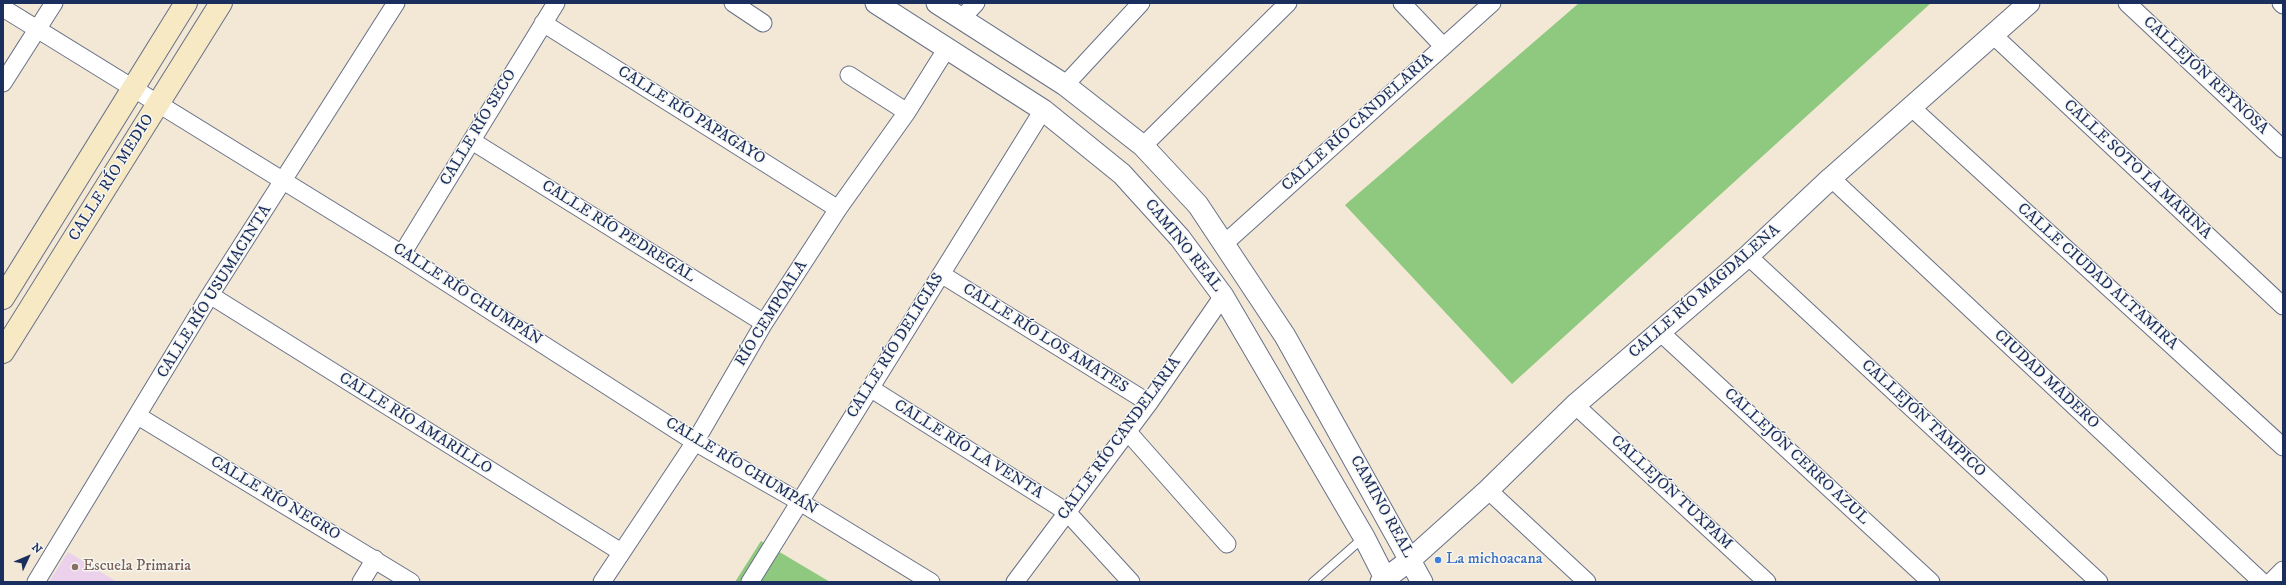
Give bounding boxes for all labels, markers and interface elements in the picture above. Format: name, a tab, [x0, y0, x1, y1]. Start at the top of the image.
street label: CALLEJÓN REYNOSA	[2138, 13, 2272, 139]
street label: CALLE RÍO CANDELARIA	[1278, 50, 1438, 196]
street label: CALLE RÍO PAPAGAYO	[614, 63, 768, 169]
street label: CALLE RÍO SECO	[437, 66, 521, 190]
street label: CALLE SOTO LA MARINA	[2059, 96, 2215, 244]
street label: CALLE RÍO MEDIO	[65, 111, 159, 245]
street label: CALLE RÍO PEDREGAL	[538, 177, 698, 287]
street label: CAMINO REAL	[1140, 196, 1226, 296]
street label: CALLE CIUDAD ALTAMIRA	[2013, 200, 2181, 354]
street label: CALLE RÍO USUMACINTA	[154, 202, 276, 382]
street label: CALLE RÍO MAGDALENA	[1625, 221, 1785, 363]
street label: CALLE RÍO CHUMPÁN	[389, 240, 545, 350]
street label: RÍO CEMPOALA	[732, 258, 812, 370]
street label: CALLE RÍO DELICIAS	[844, 270, 948, 422]
street label: CALLE RÍO LOS AMATES	[959, 280, 1131, 398]
street label: CIUDAD MADERO	[1989, 326, 2103, 434]
street label: CALLE RÍO CANDELARIA	[1054, 354, 1186, 524]
street label: CALLEJÓN TAMPICO	[1857, 356, 1989, 482]
street label: CALLE RÍO AMARILLO	[335, 369, 495, 479]
street label: CALLEJÓN CERRO AZUL	[1719, 385, 1873, 529]
street label: CALLE RÍO LA VENTA	[890, 396, 1046, 504]
street label: CALLE RÍO CHUMPÁN	[662, 414, 820, 520]
street label: CALLEJÓN TUXPAM	[1606, 432, 1736, 554]
street label: CALLE RÍO NEGRO	[207, 453, 343, 545]
street label: CAMINO REAL	[1345, 453, 1417, 561]
north arrow	[8, 537, 48, 577]
text: N	[28, 541, 45, 557]
place label: La michoacana	[1446, 550, 1543, 570]
marker: La michoacana	[1433, 555, 1443, 565]
place label: Escuela Primaria	[83, 557, 191, 577]
marker: Escuela Primaria	[70, 562, 80, 572]

